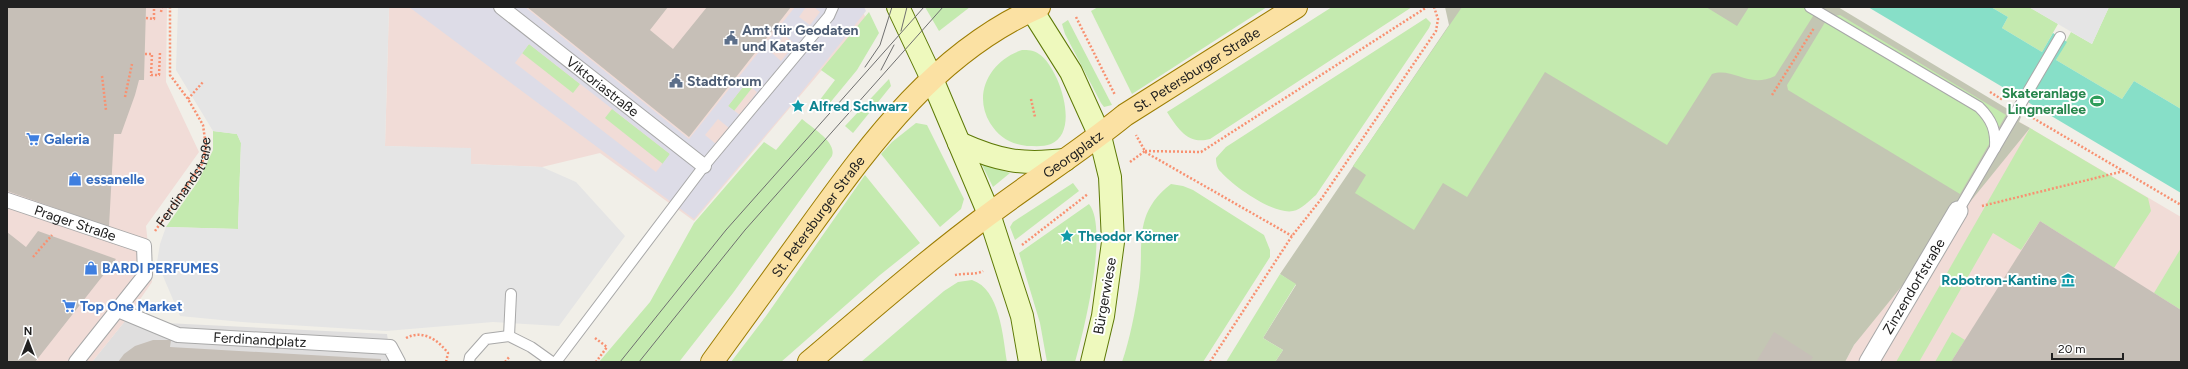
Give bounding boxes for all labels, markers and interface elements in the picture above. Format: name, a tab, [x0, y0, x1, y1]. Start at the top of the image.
place label: Amt für Geodaten und Kataster	[742, 22, 859, 55]
street label: St. Petersburger Straße	[1130, 23, 1263, 116]
public building icon: Amt für Geodaten und Kataster	[723, 30, 739, 46]
street label: Viktoriastraße	[563, 53, 643, 120]
public building icon: Stadtforum	[668, 73, 684, 89]
place label: Stadtforum	[687, 73, 761, 90]
place label: Skateranlage Lingnerallee	[2002, 85, 2086, 118]
sports icon: Skateranlage Lingnerallee	[2089, 93, 2105, 109]
place icon: Alfred Schwarz	[790, 98, 806, 114]
place label: Alfred Schwarz	[809, 98, 908, 115]
street label: Georgplatz	[1039, 127, 1106, 182]
supermarket icon: Galeria	[25, 131, 41, 147]
place label: Galeria	[44, 131, 90, 148]
street label: Ferdinandstraße	[152, 136, 215, 230]
street label: St. Petersburger Straße	[768, 152, 868, 281]
shop icon: essanelle	[67, 171, 83, 187]
place label: essanelle	[86, 171, 145, 188]
street label: Prager Straße	[32, 201, 119, 245]
place icon: Theodor Körner	[1059, 228, 1075, 244]
place label: Theodor Körner	[1078, 228, 1179, 245]
street label: Zinzendorfstraße	[1879, 235, 1949, 337]
street label: Bürgerwiese	[1090, 256, 1120, 336]
shop icon: BARDI PERFUMES	[83, 260, 99, 276]
place label: BARDI PERFUMES	[102, 260, 219, 277]
place label: Robotron-Kantine	[1941, 272, 2057, 289]
museum icon: Robotron-Kantine	[2060, 272, 2076, 288]
supermarket icon: Top One Market	[61, 298, 77, 314]
place label: Top One Market	[80, 298, 183, 315]
north arrow	[8, 321, 48, 361]
text: N	[24, 325, 32, 338]
street label: Ferdinandplatz	[213, 329, 307, 351]
scale bar	[2052, 335, 2123, 361]
text: 20 m	[2058, 342, 2086, 356]

